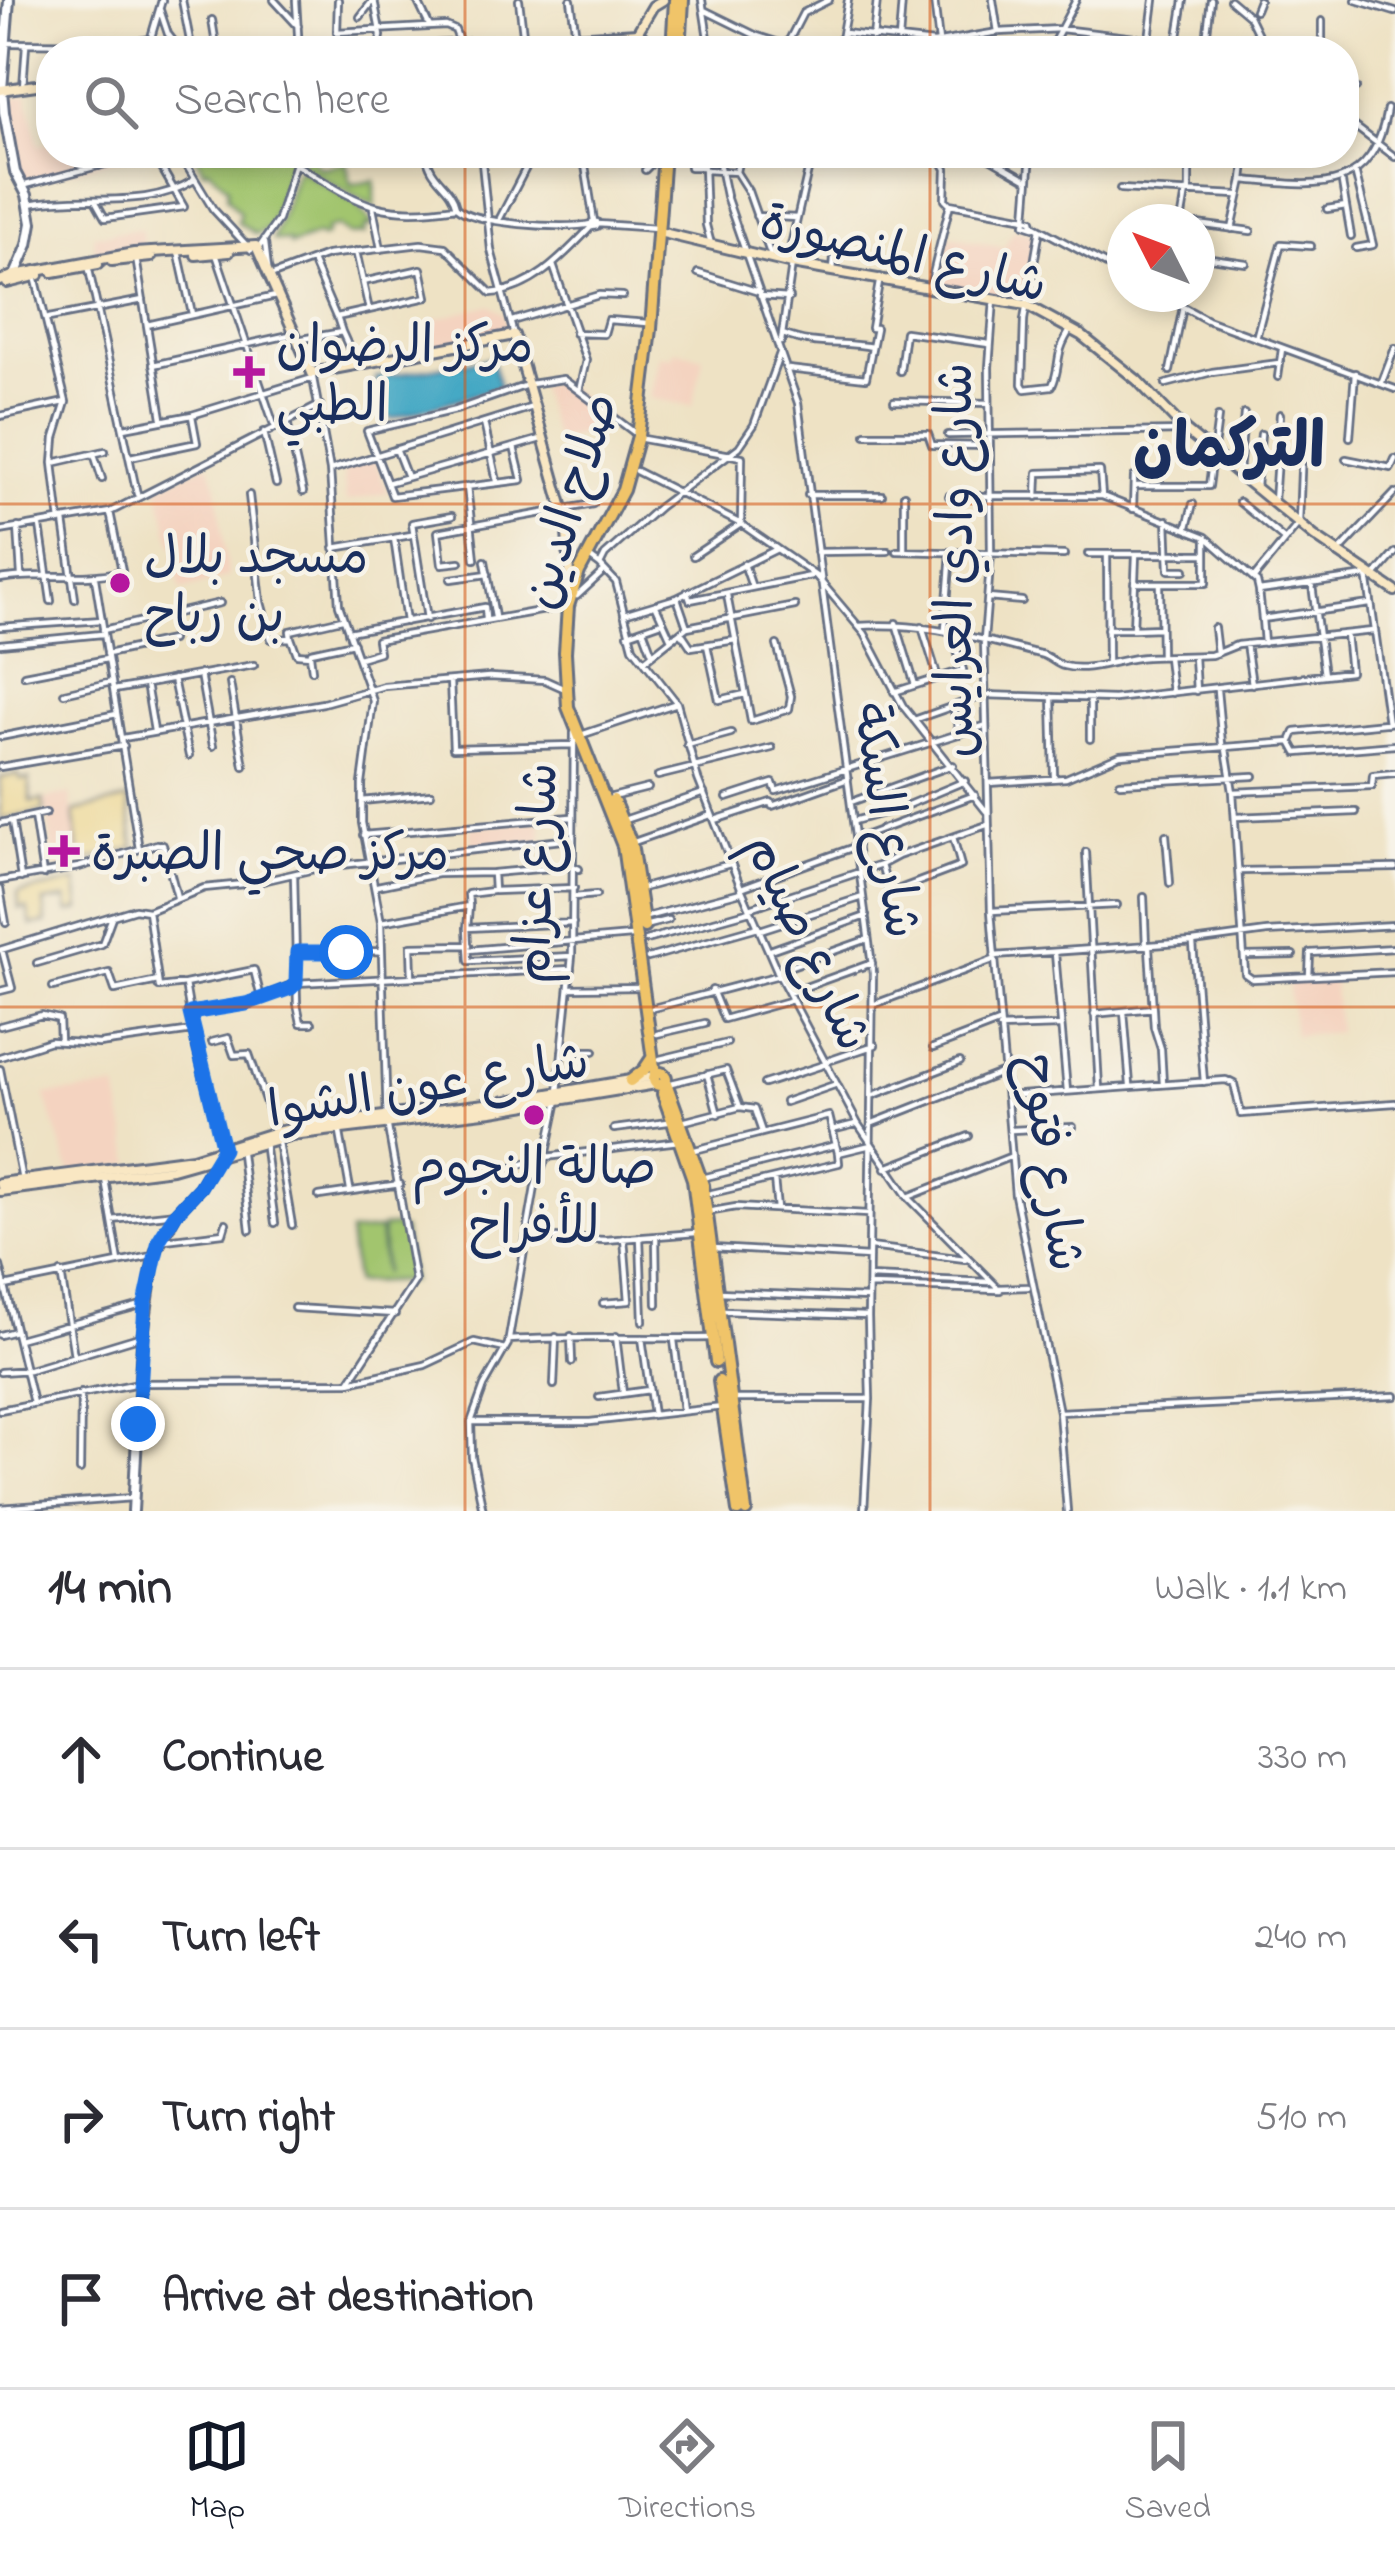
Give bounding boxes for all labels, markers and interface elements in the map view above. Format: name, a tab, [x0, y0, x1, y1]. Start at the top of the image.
search box	[36, 36, 1359, 168]
icon: search	[78, 69, 144, 135]
text: Search here	[174, 69, 390, 135]
street label: شارع المنصورة	[752, 187, 1054, 326]
north arrow	[1107, 204, 1215, 312]
place label: مركز الرضوان الطبي	[276, 311, 534, 447]
marker: مركز الرضوان الطبي	[233, 356, 265, 388]
street label: شارع وادي العرايس	[921, 363, 996, 757]
street label: صلاح الدين	[505, 384, 642, 619]
district label: التركمان	[1133, 405, 1325, 497]
place label: مسجد بلال بن رباح	[144, 522, 368, 656]
marker: مسجد بلال بن رباح	[107, 570, 133, 596]
street label: شارع السكة	[830, 698, 937, 944]
street label: شارع عزام	[498, 761, 581, 985]
place label: مركز صحي الصبرة	[91, 819, 449, 896]
street label: شارع صيام	[722, 822, 888, 1065]
marker: مركز صحي الصبرة	[48, 835, 80, 867]
route start	[319, 925, 373, 979]
street label: شارع عون الشوا	[263, 1026, 595, 1151]
street label: شارع فتوح	[996, 1049, 1101, 1276]
marker: صالة النجوم للأفراح	[521, 1102, 547, 1128]
place label: صالة النجوم للأفراح	[412, 1133, 656, 1267]
route end	[111, 1397, 165, 1451]
text: 14 min	[48, 1552, 172, 1627]
text: Walk · 1.1 km	[1154, 1561, 1347, 1618]
icon: ahead	[48, 1726, 114, 1792]
text: Continue	[162, 1726, 323, 1792]
text: 330 m	[1258, 1730, 1347, 1787]
icon: left	[48, 1906, 114, 1972]
text: Turn left	[162, 1906, 320, 1972]
text: 240 m	[1255, 1910, 1347, 1967]
icon: right	[48, 2086, 114, 2152]
text: Turn right	[162, 2086, 335, 2152]
text: 510 m	[1255, 2090, 1347, 2147]
icon: arrive	[48, 2266, 114, 2332]
text: Arrive at destination	[162, 2266, 533, 2332]
tab: Map	[184, 2413, 250, 2533]
tab: Directions	[619, 2413, 756, 2533]
tab: Saved	[1125, 2413, 1211, 2533]

